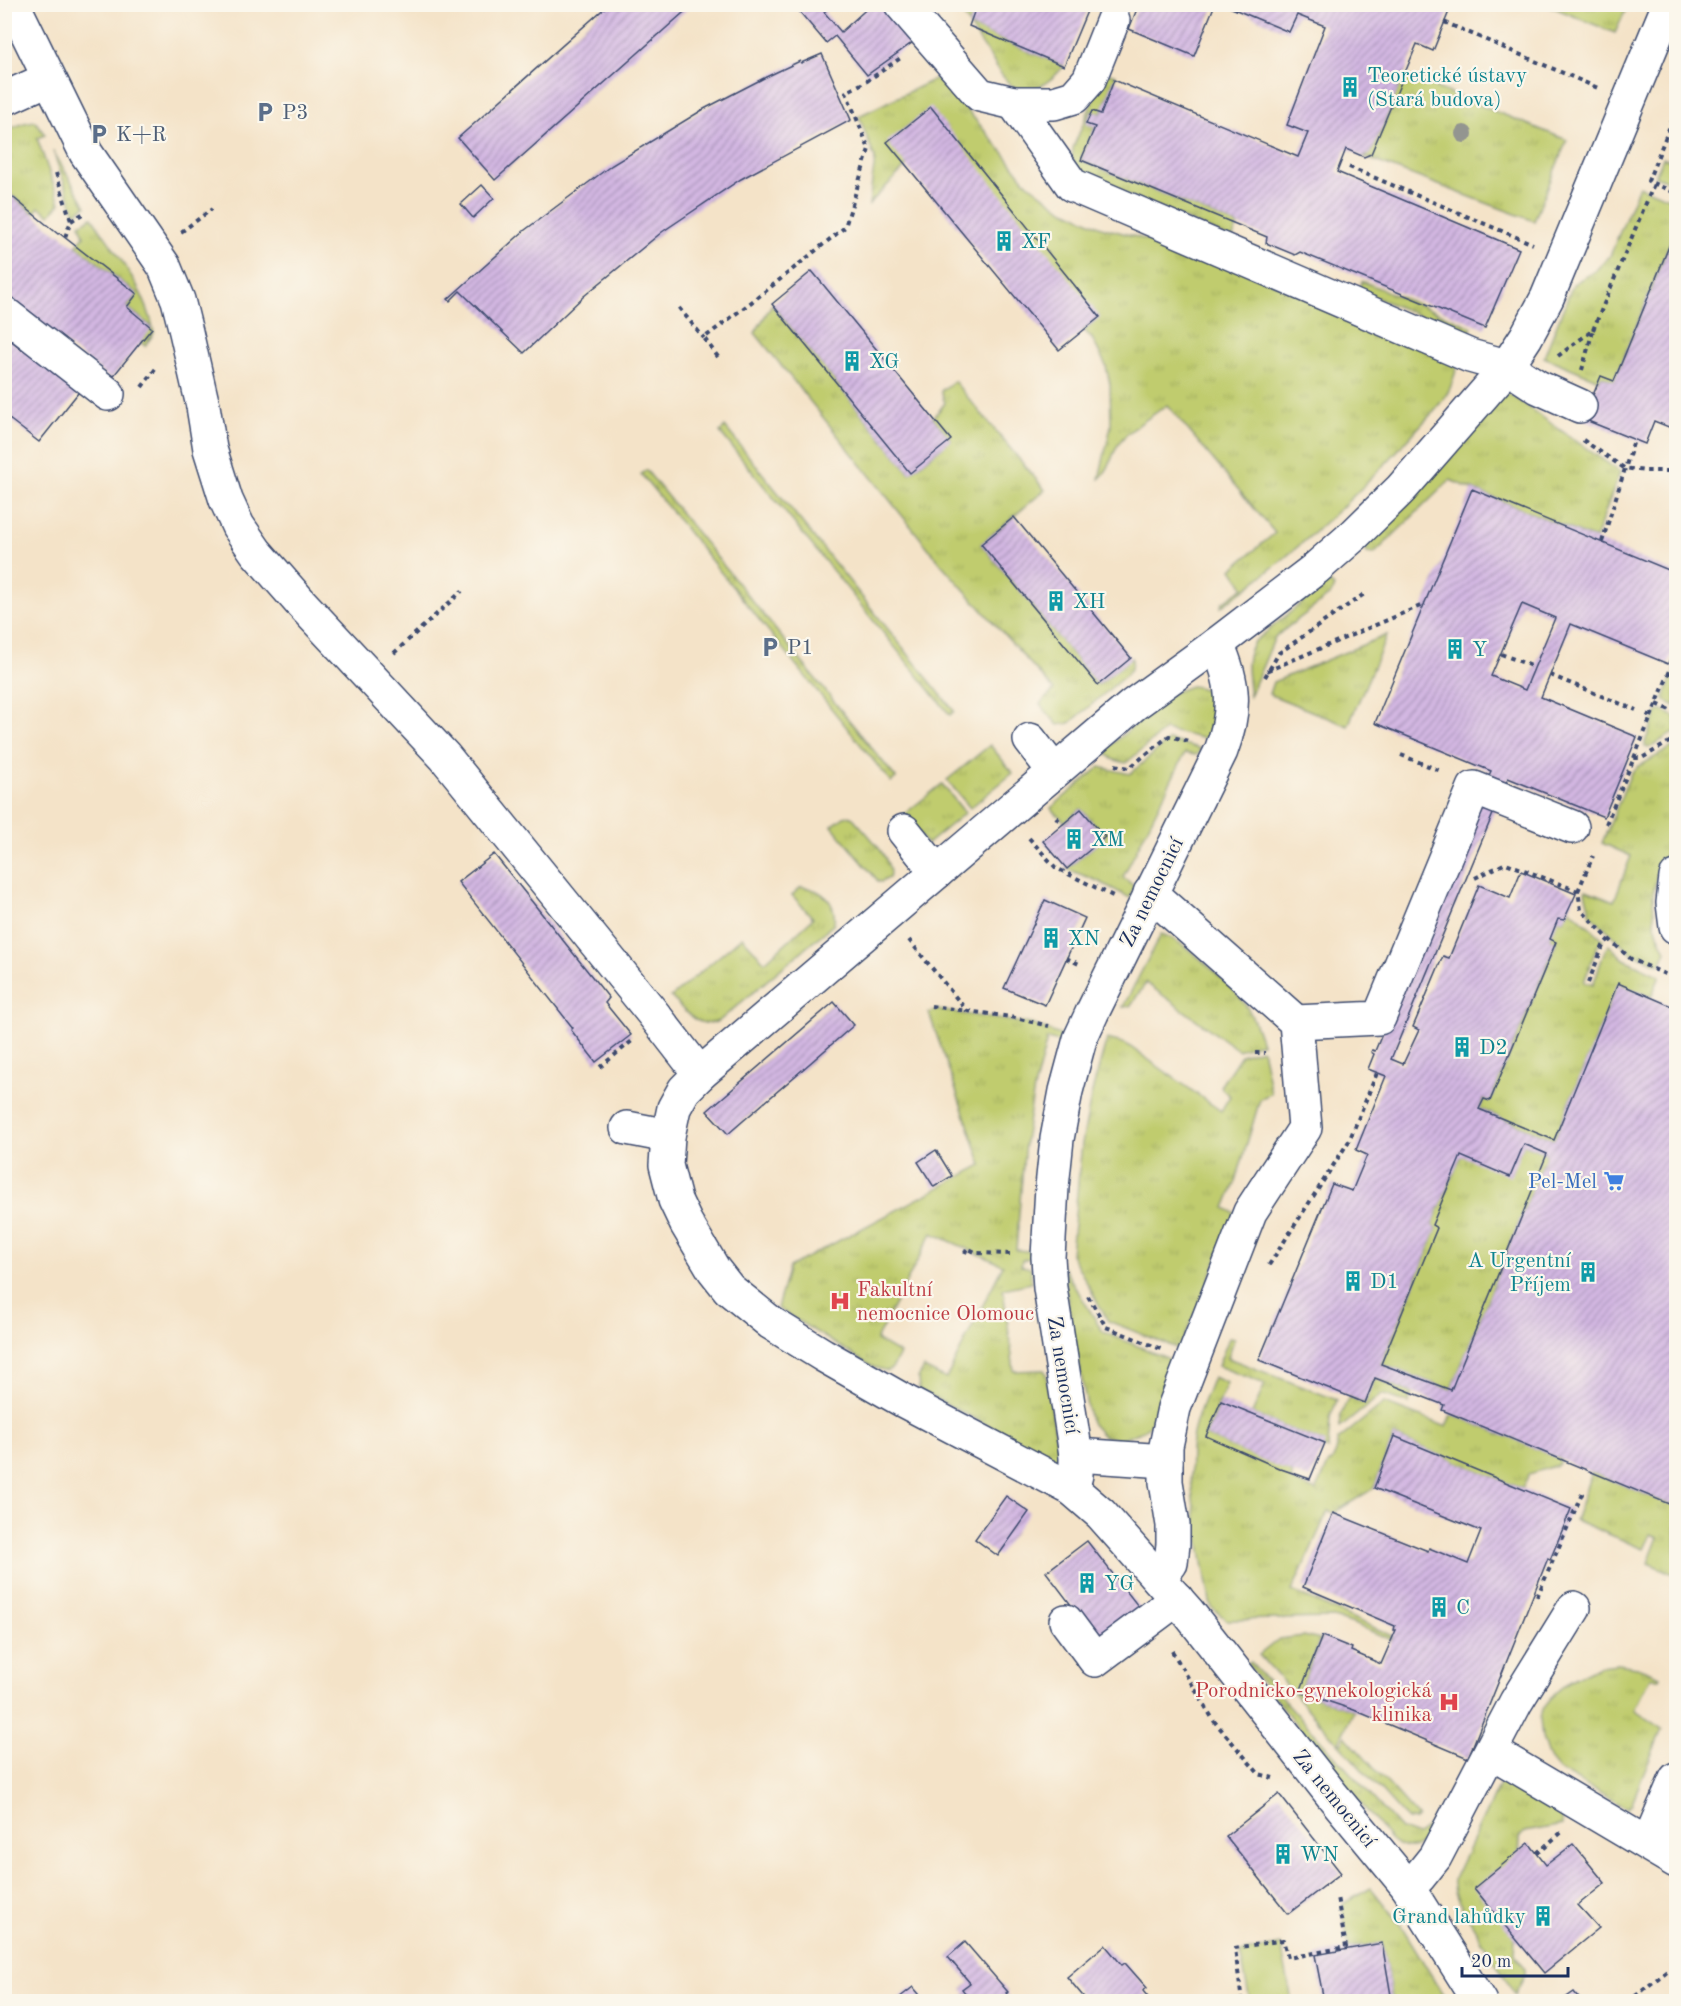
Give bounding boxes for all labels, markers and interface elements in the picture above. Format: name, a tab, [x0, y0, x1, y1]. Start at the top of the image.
place label: Teoretické ústavy (Stará budova)	[1367, 66, 1527, 111]
building icon: Teoretické ústavy (Stará budova)	[1338, 75, 1362, 99]
parking icon: P3	[253, 100, 277, 124]
place label: P3	[282, 103, 308, 124]
parking icon: K+R	[87, 122, 111, 146]
place label: K+R	[116, 125, 167, 146]
building icon: XF	[992, 229, 1016, 253]
place label: XF	[1021, 232, 1051, 253]
building icon: XG	[840, 349, 864, 373]
place label: XG	[869, 352, 899, 373]
building icon: XH	[1044, 589, 1068, 613]
place label: XH	[1073, 592, 1105, 613]
parking icon: P1	[758, 635, 782, 659]
building icon: Y	[1443, 637, 1467, 661]
place label: P1	[787, 638, 813, 659]
place label: Y	[1472, 640, 1487, 661]
building icon: XM	[1062, 827, 1086, 851]
place label: XM	[1091, 830, 1124, 851]
street label: Za nemocnicí	[1117, 834, 1188, 951]
building icon: XN	[1039, 926, 1063, 950]
place label: XN	[1068, 929, 1100, 950]
building icon: D2	[1450, 1035, 1474, 1059]
place label: D2	[1479, 1038, 1508, 1059]
supermarket icon: Pel-Mel	[1602, 1169, 1626, 1193]
place label: Pel-Mel	[1528, 1172, 1597, 1193]
place label: A Urgentní Příjem	[1467, 1251, 1571, 1296]
building icon: A Urgentní Příjem	[1576, 1260, 1600, 1284]
building icon: D1	[1341, 1269, 1365, 1293]
place label: D1	[1370, 1272, 1399, 1293]
place label: Fakultní nemocnice Olomouc	[857, 1280, 1034, 1325]
hospital icon: Fakultní nemocnice Olomouc	[828, 1289, 852, 1313]
street label: Za nemocnicí	[1043, 1315, 1082, 1436]
building icon: YG	[1075, 1571, 1099, 1595]
place label: YG	[1104, 1574, 1134, 1595]
building icon: C	[1427, 1595, 1451, 1619]
place label: C	[1456, 1598, 1470, 1619]
place label: Porodnicko-gynekologická klinika	[1195, 1681, 1432, 1726]
hospital icon: Porodnicko-gynekologická klinika	[1437, 1690, 1461, 1714]
street label: Za nemocnicí	[1288, 1746, 1380, 1852]
building icon: WN	[1271, 1842, 1295, 1866]
place label: WN	[1300, 1845, 1339, 1866]
building icon: Grand lahůdky	[1531, 1904, 1555, 1928]
place label: Grand lahůdky	[1392, 1907, 1526, 1928]
scale bar	[1462, 1940, 1568, 1978]
text: 20 m	[1471, 1953, 1511, 1971]

